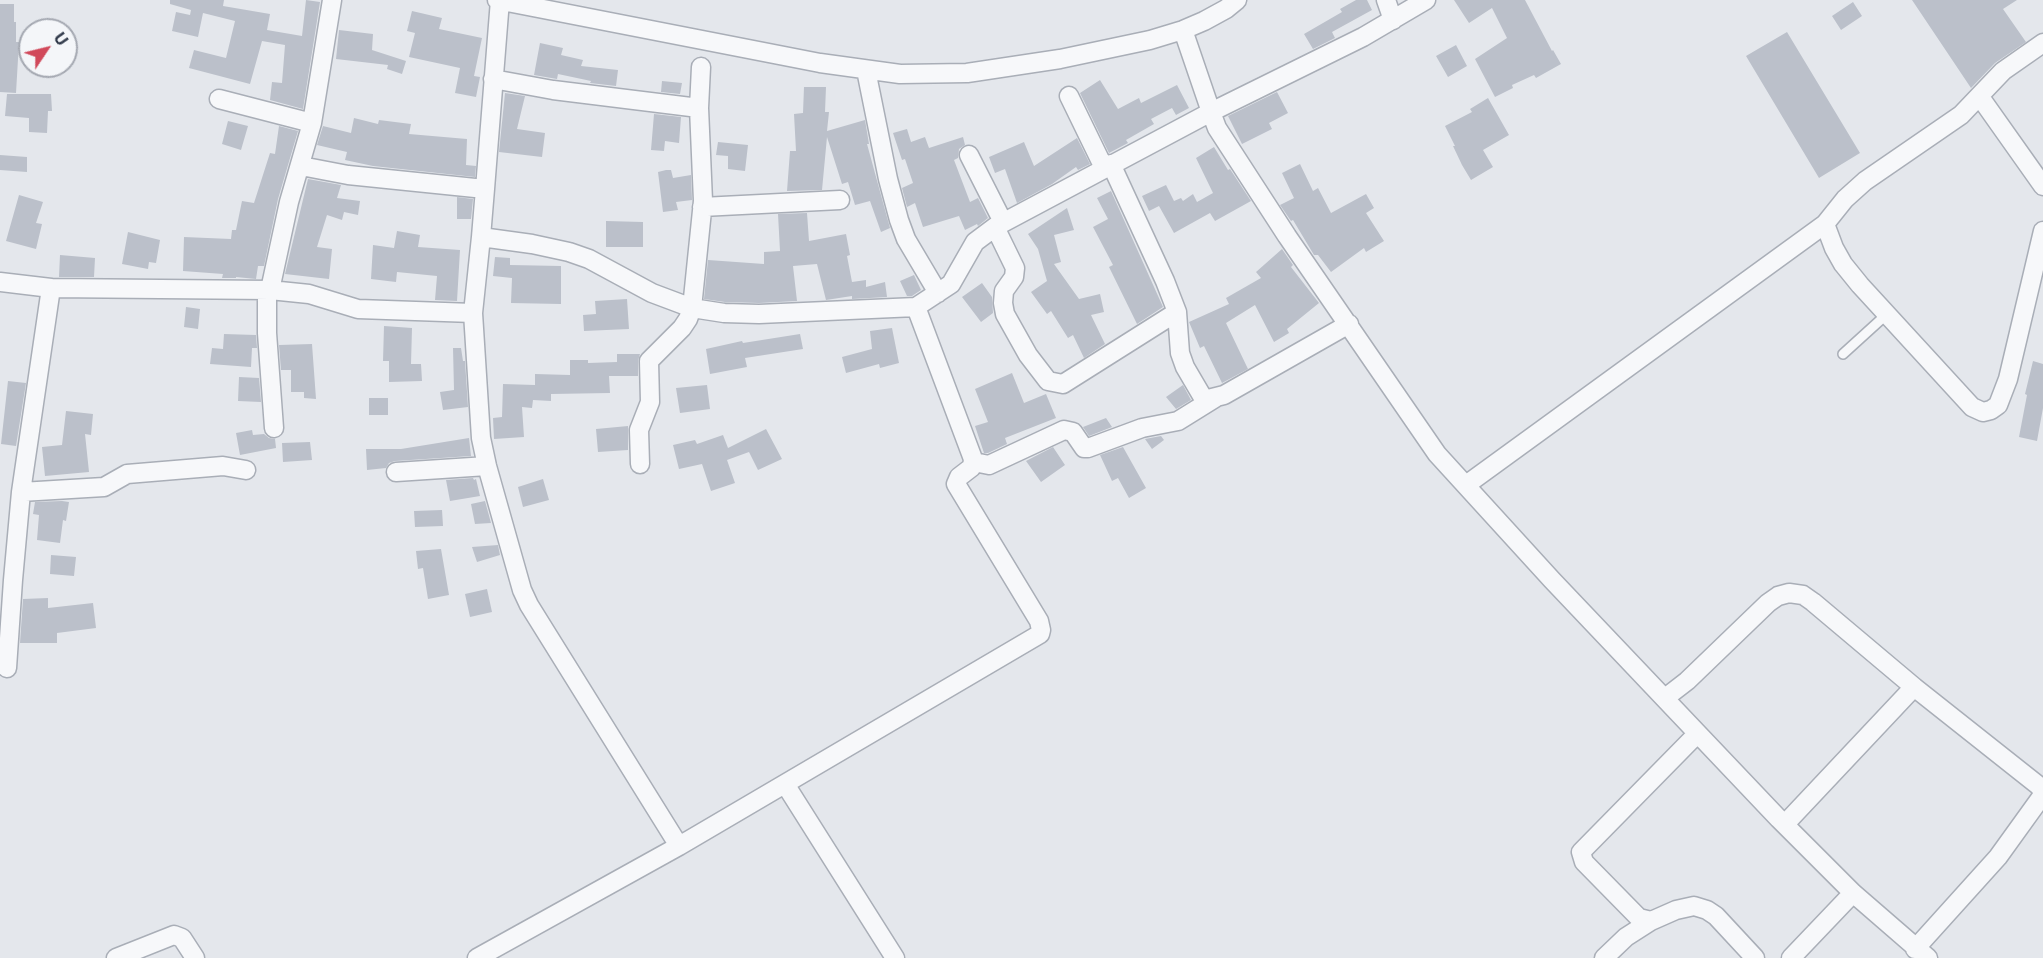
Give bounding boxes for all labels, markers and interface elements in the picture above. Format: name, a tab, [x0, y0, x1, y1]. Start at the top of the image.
north arrow	[18, 18, 78, 78]
text: U	[49, 28, 74, 50]

